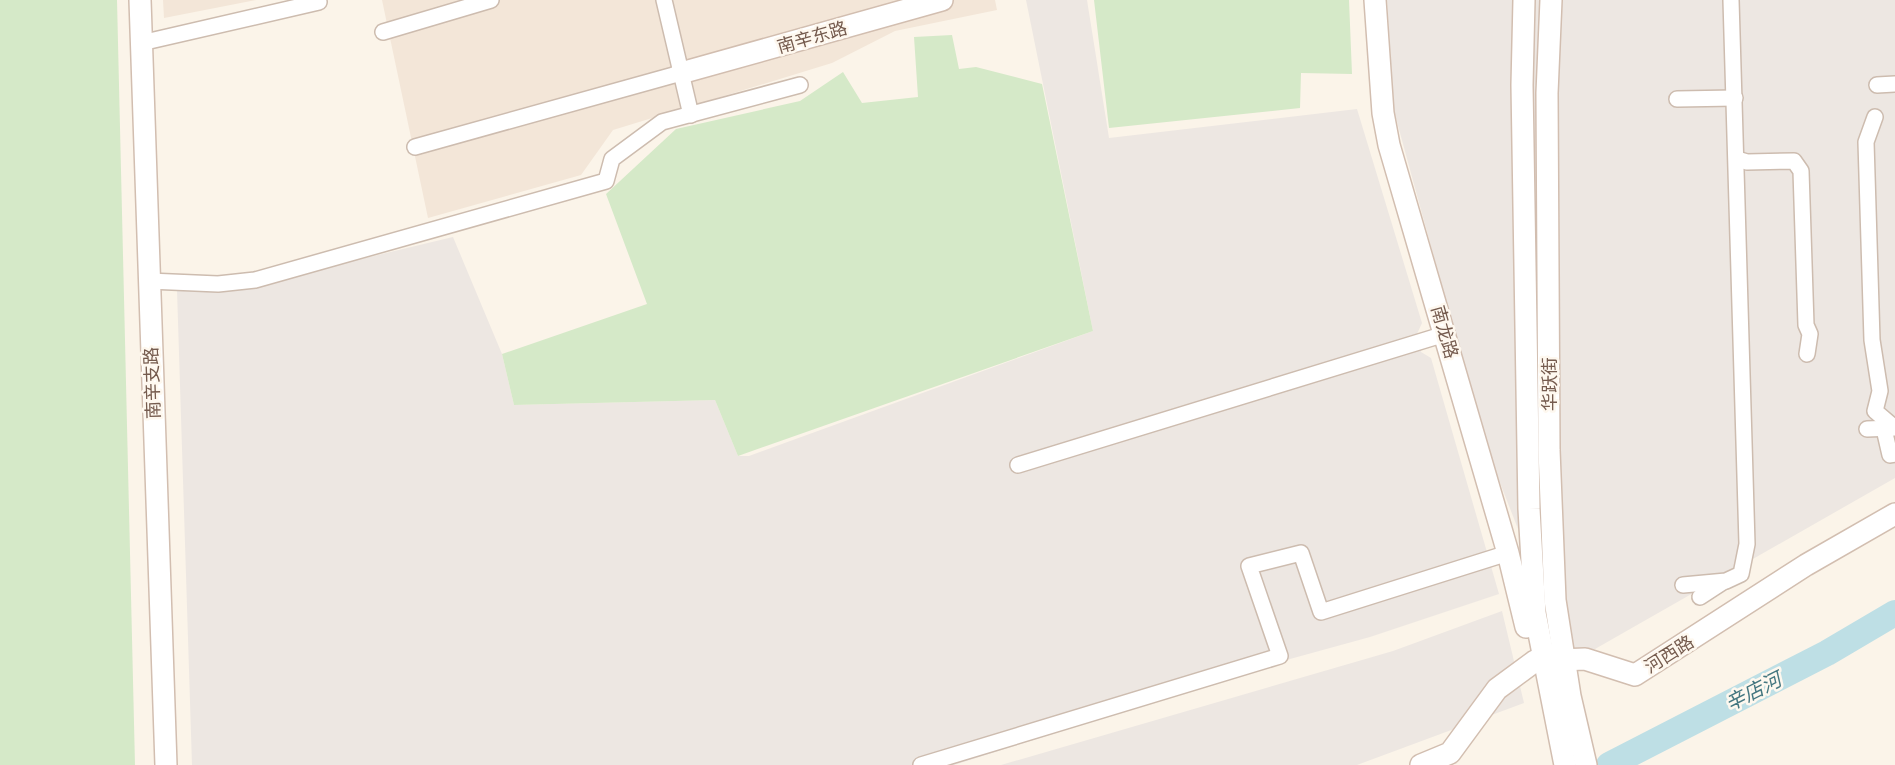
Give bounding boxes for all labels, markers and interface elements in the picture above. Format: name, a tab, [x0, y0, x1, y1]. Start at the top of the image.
street label: 南辛东路	[774, 16, 850, 58]
street label: 南龙路	[1427, 303, 1463, 361]
street label: 南辛支路	[139, 347, 165, 419]
street label: 华跃街	[1538, 357, 1561, 411]
street label: 河西路	[1640, 630, 1698, 678]
water label: 辛店河	[1721, 664, 1789, 716]

